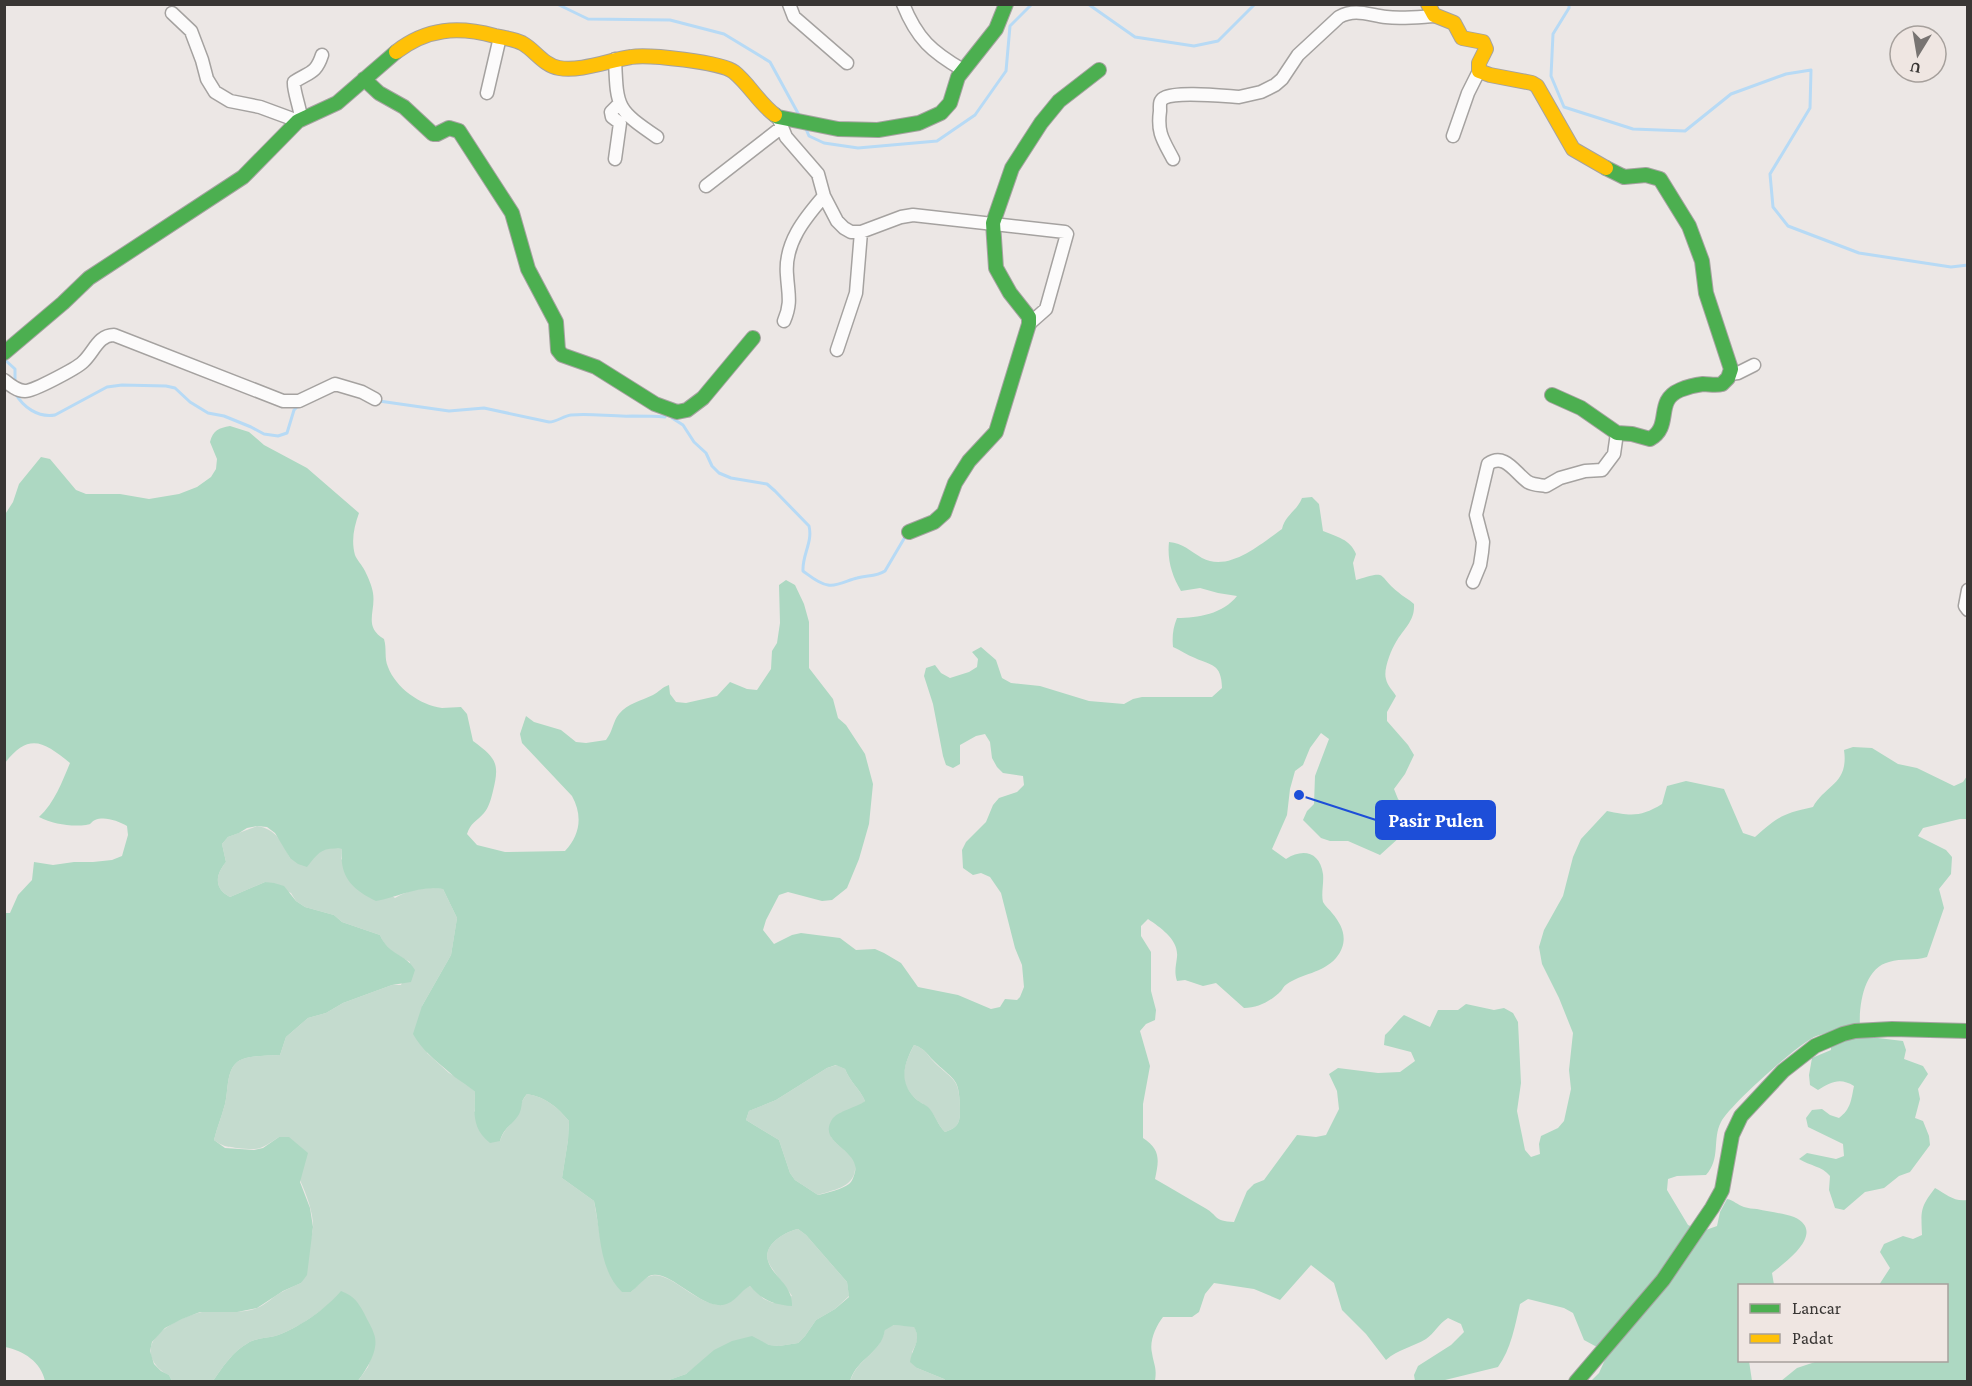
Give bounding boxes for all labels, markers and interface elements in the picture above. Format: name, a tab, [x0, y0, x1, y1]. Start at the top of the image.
north arrow	[1888, 24, 1948, 84]
text: U	[1908, 59, 1922, 78]
callout: Pasir Pulen	[1376, 801, 1495, 839]
text: Pasir Pulen	[1388, 809, 1484, 831]
legend	[1738, 1284, 1948, 1362]
text: Lancar	[1792, 1298, 1842, 1318]
text: Padat	[1792, 1328, 1834, 1348]

